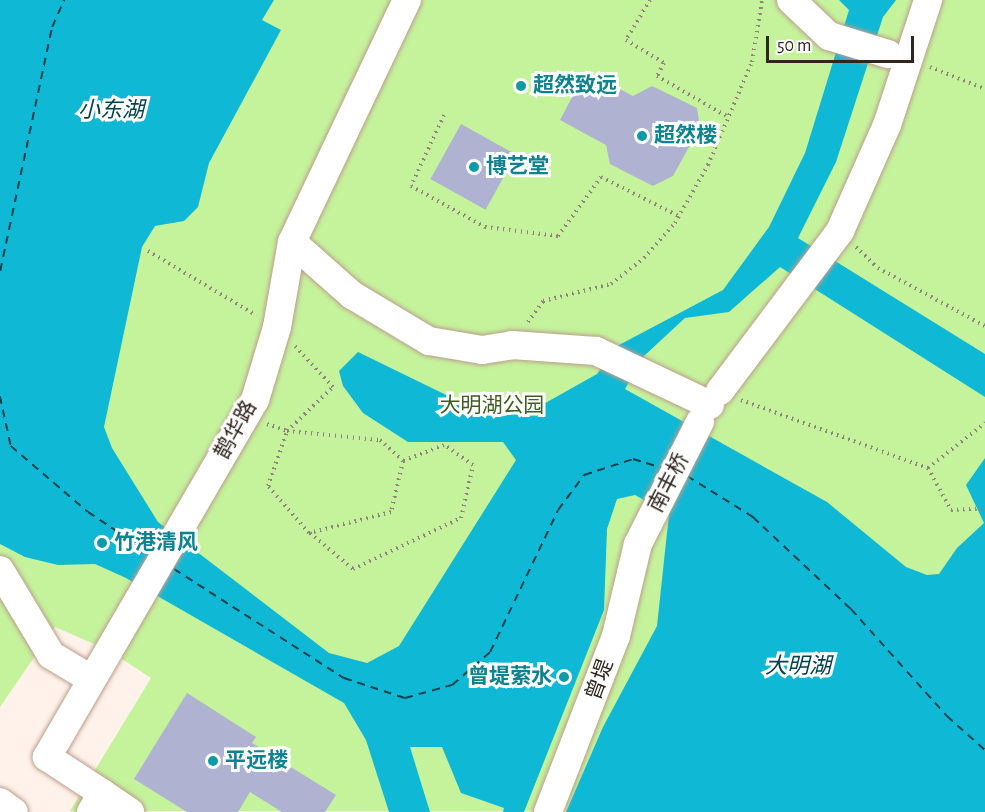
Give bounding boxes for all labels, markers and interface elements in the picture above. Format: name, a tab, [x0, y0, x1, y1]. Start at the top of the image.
scale bar	[769, 24, 918, 62]
text: 50 m	[777, 37, 811, 55]
place label: 超然致远	[533, 73, 617, 99]
marker: 超然致远	[514, 79, 528, 93]
water label: 小东湖	[78, 98, 144, 124]
place label: 超然楼	[654, 123, 717, 149]
marker: 超然楼	[635, 129, 649, 143]
place label: 博艺堂	[486, 154, 549, 180]
marker: 博艺堂	[467, 160, 481, 174]
park label: 大明湖公园	[440, 393, 544, 419]
street label: 鹊华路	[210, 396, 262, 464]
street label: 南丰桥	[643, 449, 695, 517]
place label: 竹港清风	[114, 530, 198, 556]
marker: 竹港清风	[95, 536, 109, 550]
water label: 大明湖	[765, 654, 831, 680]
street label: 曾堤	[581, 656, 619, 704]
place label: 曾堤萦水	[468, 664, 552, 690]
marker: 曾堤萦水	[557, 670, 571, 684]
place label: 平远楼	[225, 748, 288, 774]
marker: 平远楼	[206, 754, 220, 768]

